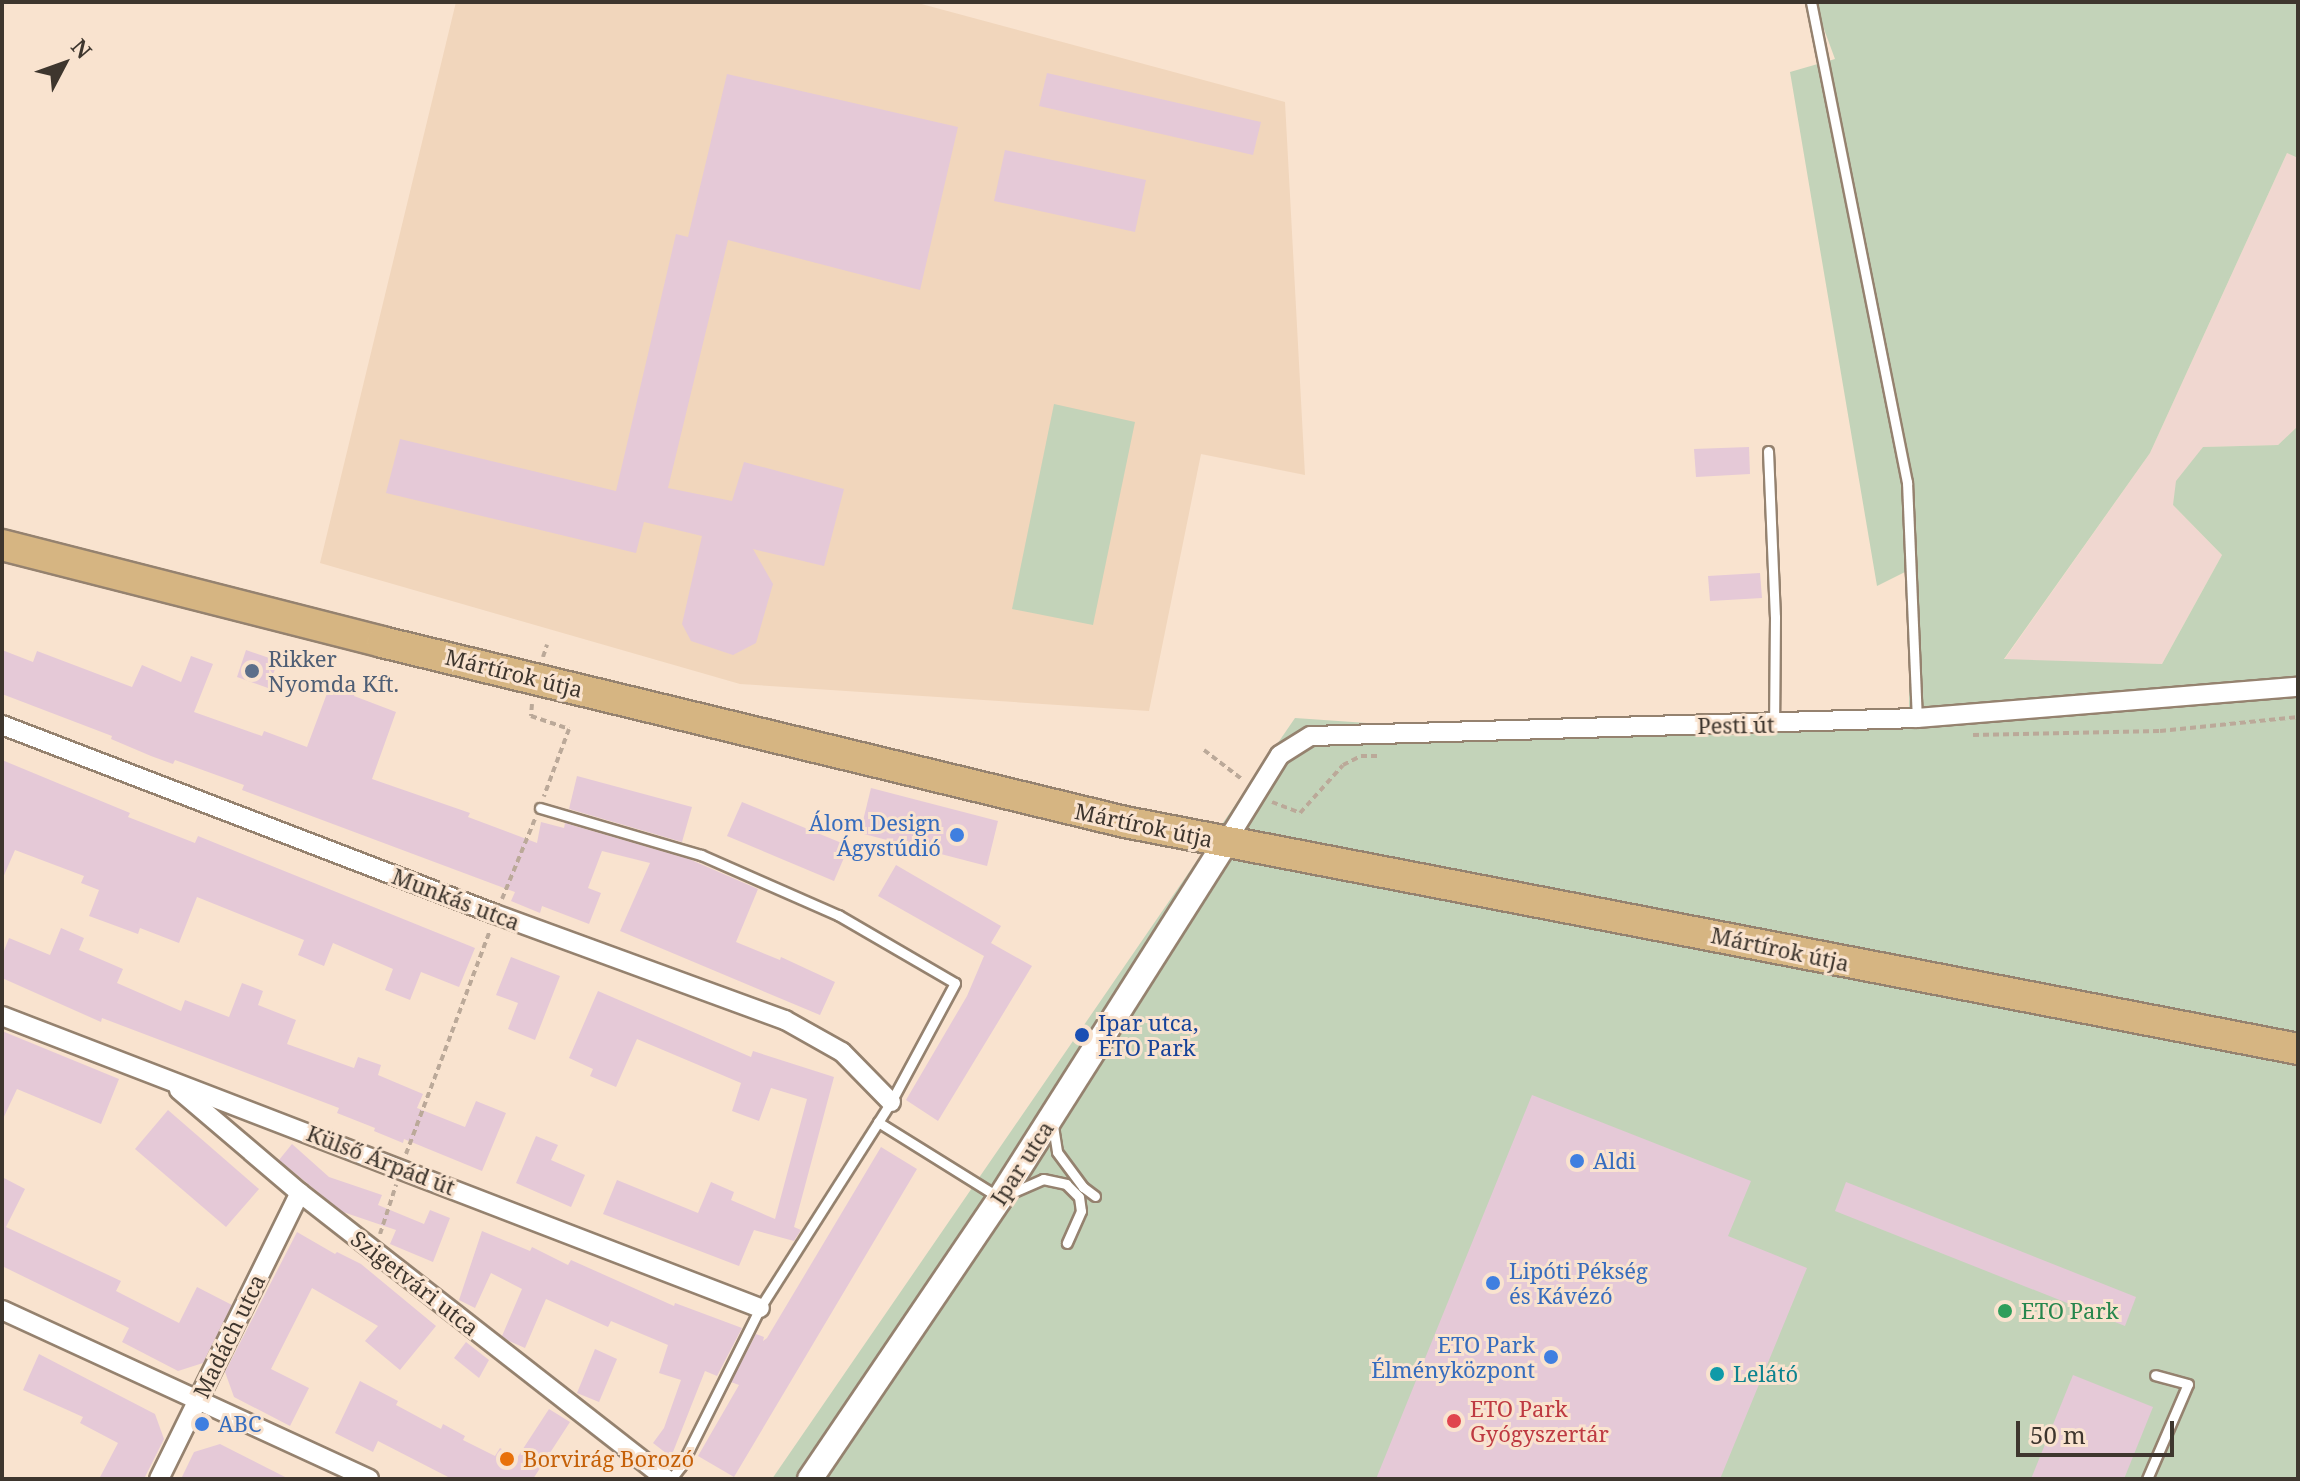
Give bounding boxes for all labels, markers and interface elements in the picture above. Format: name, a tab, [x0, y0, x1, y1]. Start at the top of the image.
north arrow	[24, 24, 104, 104]
text: N	[65, 32, 99, 65]
street label: Mártírok útja	[443, 643, 585, 703]
place label: Rikker Nyomda Kft.	[268, 645, 399, 696]
marker: Rikker Nyomda Kft.	[243, 662, 261, 680]
street label: Pesti út	[1697, 711, 1775, 739]
street label: Mártírok útja	[1073, 797, 1215, 853]
place label: Álom Design Ágystúdió	[809, 809, 941, 860]
marker: Álom Design Ágystúdió	[948, 826, 966, 844]
street label: Munkás utca	[388, 863, 524, 935]
street label: Mártírok útja	[1709, 921, 1851, 977]
place label: Ipar utca, ETO Park	[1098, 1009, 1198, 1060]
marker: Ipar utca, ETO Park	[1073, 1026, 1091, 1044]
street label: Ipar utca	[985, 1116, 1059, 1210]
street label: Külső Árpád út	[303, 1120, 459, 1200]
place label: Aldi	[1593, 1148, 1636, 1174]
marker: Aldi	[1568, 1152, 1586, 1170]
street label: Szigetvári utca	[346, 1225, 484, 1341]
place label: Lipóti Pékség és Kávézó	[1509, 1257, 1648, 1308]
street label: Madách utca	[188, 1270, 270, 1402]
marker: Lipóti Pékség és Kávézó	[1484, 1274, 1502, 1292]
place label: ETO Park	[2021, 1298, 2119, 1324]
marker: ETO Park	[1996, 1302, 2014, 1320]
place label: ETO Park Élményközpont	[1371, 1331, 1535, 1382]
marker: ETO Park Élményközpont	[1542, 1348, 1560, 1366]
place label: Lelátó	[1733, 1361, 1798, 1387]
marker: Lelátó	[1708, 1365, 1726, 1383]
place label: ETO Park Gyógyszertár	[1470, 1395, 1609, 1446]
scale bar	[2020, 1405, 2178, 1455]
place label: ABC	[218, 1411, 261, 1437]
marker: ETO Park Gyógyszertár	[1445, 1412, 1463, 1430]
marker: ABC	[193, 1415, 211, 1433]
text: 50 m	[2030, 1418, 2086, 1451]
place label: Borvirág Borozó	[523, 1446, 694, 1472]
marker: Borvirág Borozó	[498, 1450, 516, 1468]

